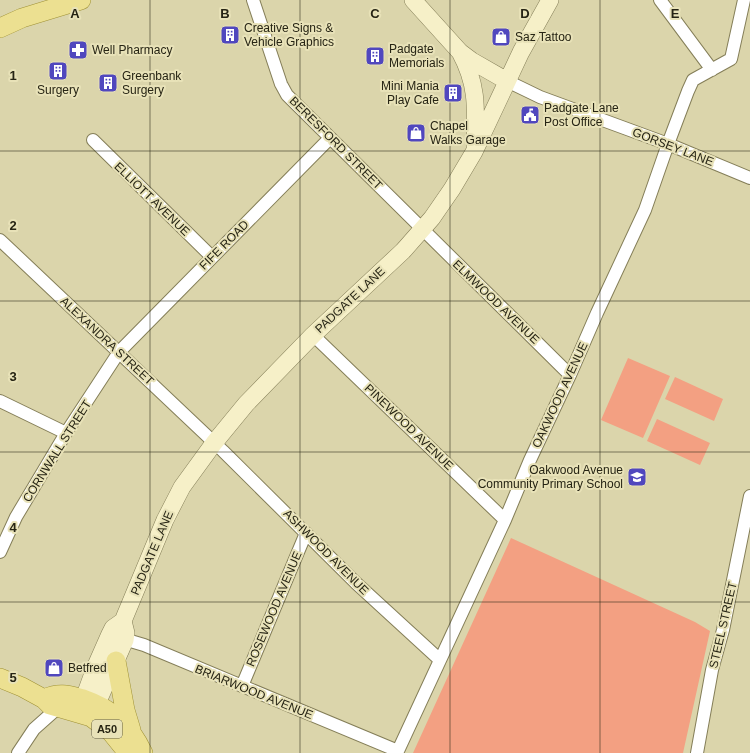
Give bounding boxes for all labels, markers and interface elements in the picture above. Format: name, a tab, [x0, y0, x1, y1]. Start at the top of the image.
text: A	[70, 6, 80, 21]
text: B	[220, 6, 230, 21]
text: C	[370, 6, 380, 21]
text: D	[520, 6, 530, 21]
text: E	[671, 6, 680, 21]
place label: Creative Signs & Vehicle Graphics	[244, 21, 334, 49]
building icon: Creative Signs & Vehicle Graphics	[219, 24, 241, 46]
shop icon: Saz Tattoo	[490, 26, 512, 48]
place label: Saz Tattoo	[515, 30, 572, 44]
pharmacy icon: Well Pharmacy	[67, 39, 89, 61]
place label: Padgate Memorials	[389, 42, 444, 70]
place label: Well Pharmacy	[92, 43, 172, 57]
building icon: Padgate Memorials	[364, 45, 386, 67]
building icon: Surgery	[47, 60, 69, 82]
text: 1	[9, 68, 17, 83]
place label: Greenbank Surgery	[122, 69, 182, 97]
building icon: Greenbank Surgery	[97, 72, 119, 94]
place label: Mini Mania Play Cafe	[381, 79, 439, 107]
building icon: Mini Mania Play Cafe	[442, 82, 464, 104]
place label: Surgery	[37, 83, 79, 97]
street label: BERESFORD STREET	[287, 94, 386, 193]
place label: Padgate Lane Post Office	[544, 101, 619, 129]
public building icon: Padgate Lane Post Office	[519, 104, 541, 126]
place label: Chapel Walks Garage	[430, 119, 506, 147]
shop icon: Chapel Walks Garage	[405, 122, 427, 144]
street label: GORSEY LANE	[630, 125, 716, 169]
street label: ELLIOTT AVENUE	[111, 159, 193, 239]
street label: FIFE ROAD	[196, 217, 252, 273]
text: 2	[9, 218, 17, 233]
street label: ELMWOOD AVENUE	[450, 257, 542, 347]
street label: PADGATE LANE	[312, 264, 388, 336]
street label: ALEXANDRA STREET	[57, 294, 157, 388]
street label: OAKWOOD AVENUE	[529, 340, 591, 450]
text: 3	[9, 369, 17, 384]
street label: PINEWOOD AVENUE	[362, 381, 456, 473]
street label: CORNWALL STREET	[20, 397, 94, 505]
place label: Oakwood Avenue Community Primary School	[478, 463, 623, 491]
school or university icon: Oakwood Avenue Community Primary School	[626, 466, 648, 488]
street label: ASHWOOD AVENUE	[281, 507, 371, 597]
street label: PADGATE LANE	[128, 509, 176, 597]
text: 4	[9, 520, 17, 535]
street label: ROSEWOOD AVENUE	[243, 549, 305, 669]
street label: STEEL STREET	[706, 580, 740, 670]
shop icon: Betfred	[43, 657, 65, 679]
place label: Betfred	[68, 661, 107, 675]
street label: BRIARWOOD AVENUE	[193, 662, 315, 722]
text: 5	[9, 670, 17, 685]
road number: A50	[92, 720, 122, 738]

